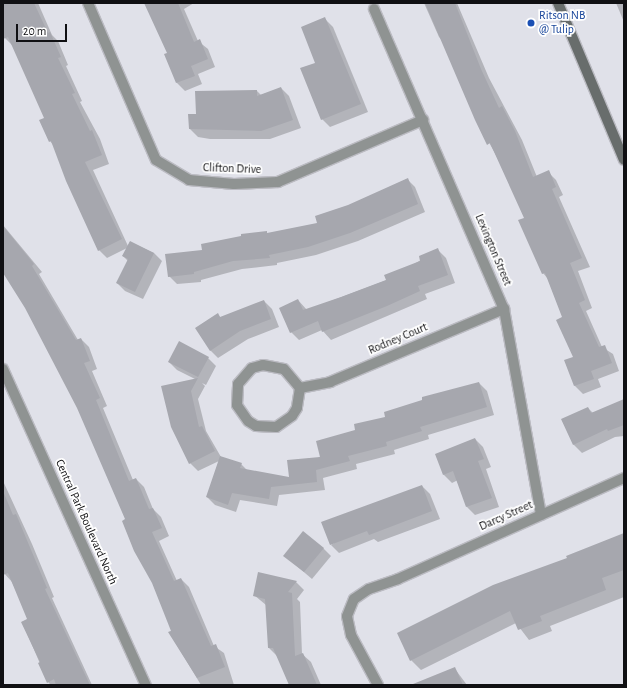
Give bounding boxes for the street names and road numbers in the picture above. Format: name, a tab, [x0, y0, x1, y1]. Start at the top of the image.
street label: Clifton Drive	[203, 161, 261, 177]
street label: Lexington Street	[471, 212, 515, 288]
street label: Rodney Court	[366, 320, 430, 358]
street label: Central Park Boulevard North	[52, 457, 120, 587]
street label: Darcy Street	[477, 498, 535, 534]

